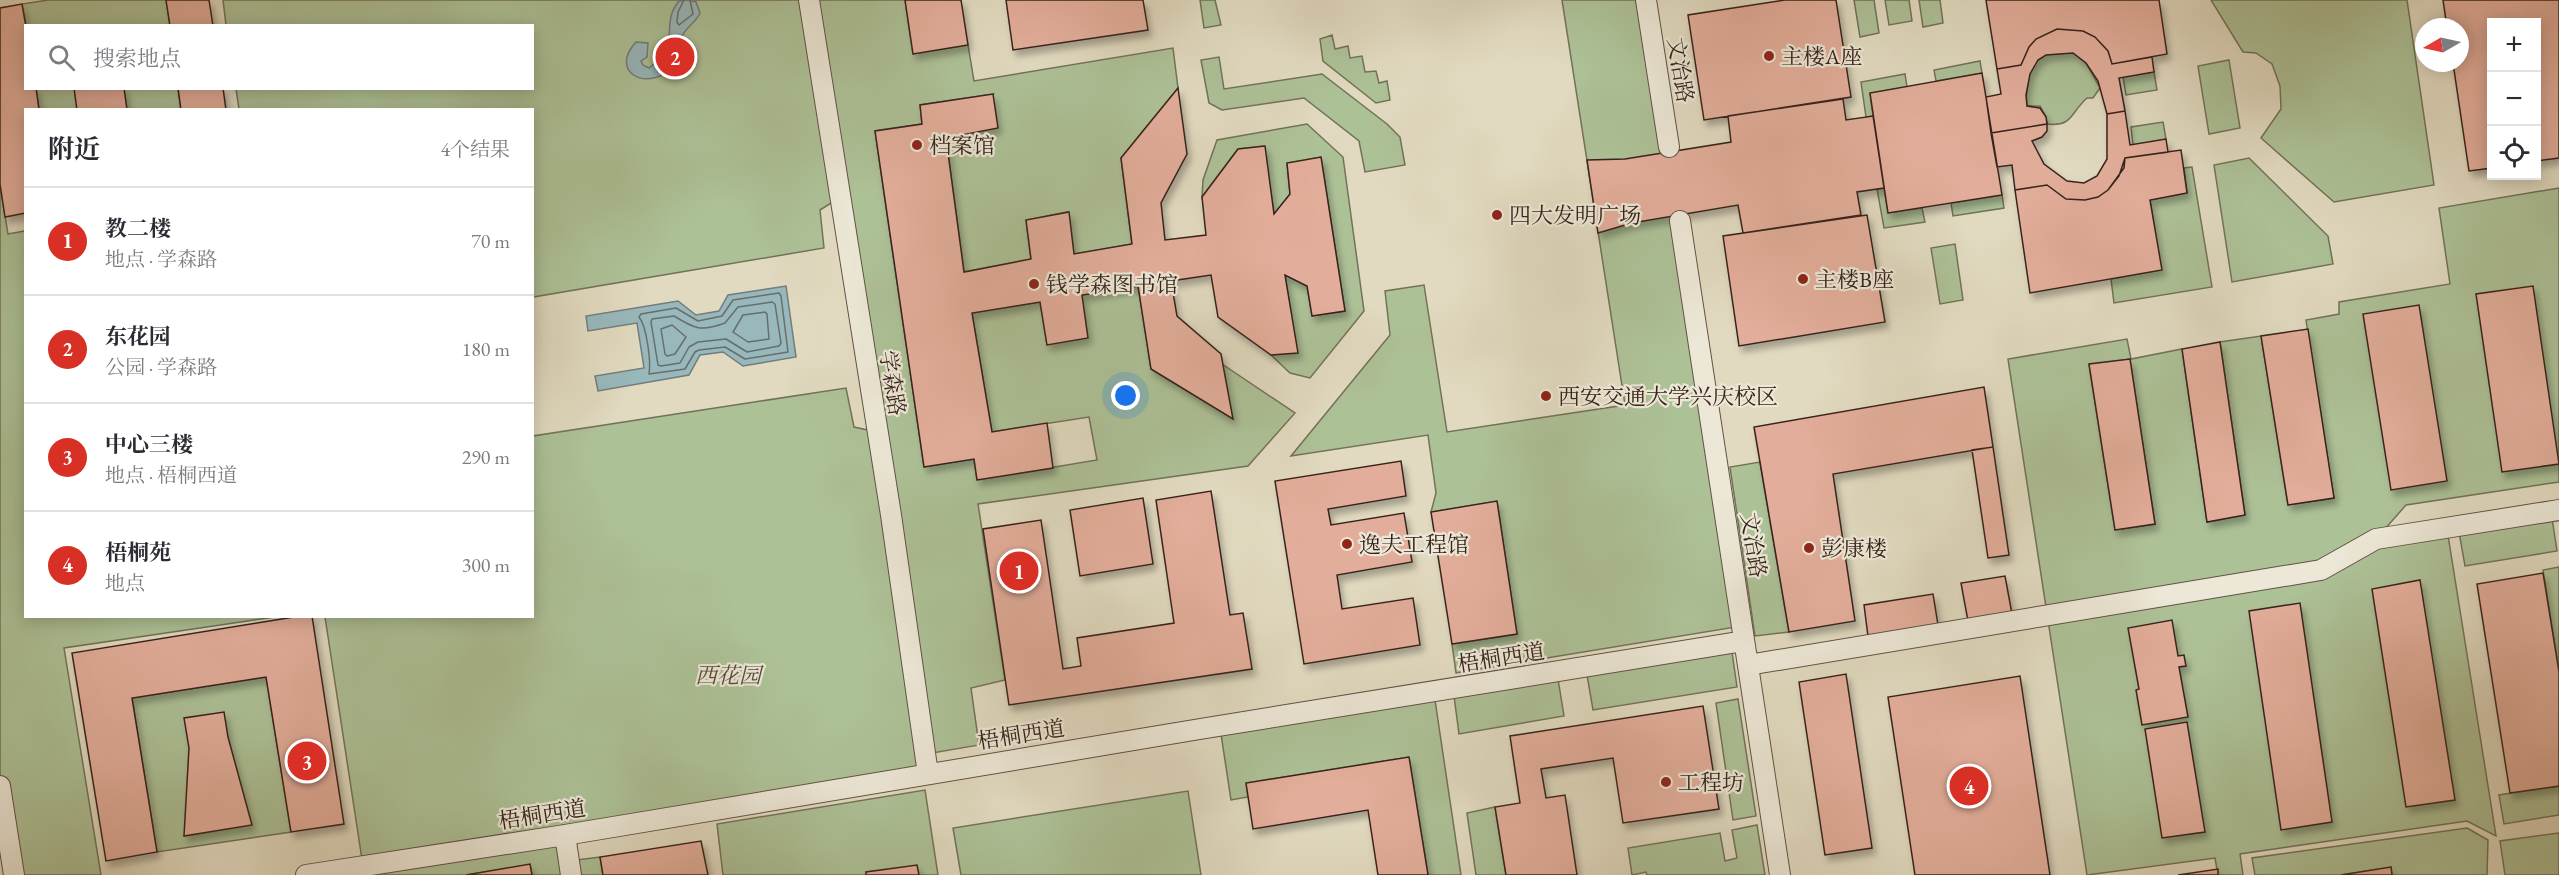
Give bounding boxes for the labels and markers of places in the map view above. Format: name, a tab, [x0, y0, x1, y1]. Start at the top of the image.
pin: 2	[656, 34, 694, 80]
place label: 主楼A座	[1781, 42, 1862, 71]
marker: 主楼A座	[1762, 49, 1776, 63]
place label: 档案馆	[929, 131, 995, 160]
marker: 档案馆	[910, 138, 924, 152]
place label: 四大发明广场	[1509, 201, 1641, 230]
marker: 四大发明广场	[1490, 208, 1504, 222]
place label: 主楼B座	[1815, 265, 1894, 294]
place label: 钱学森图书馆	[1046, 270, 1178, 299]
marker: 主楼B座	[1796, 272, 1810, 286]
marker: 钱学森图书馆	[1027, 277, 1041, 291]
place label: 西安交通大学兴庆校区	[1558, 382, 1778, 411]
marker: 西安交通大学兴庆校区	[1539, 389, 1553, 403]
place label: 逸夫工程馆	[1359, 530, 1469, 559]
place label: 彭康楼	[1821, 534, 1887, 563]
marker: 逸夫工程馆	[1340, 537, 1354, 551]
marker: 彭康楼	[1802, 541, 1816, 555]
pin: 1	[1000, 548, 1038, 594]
pin: 3	[288, 738, 326, 783]
pin: 4	[1950, 764, 1988, 808]
place label: 工程坊	[1678, 768, 1744, 797]
marker: 工程坊	[1659, 775, 1673, 789]

